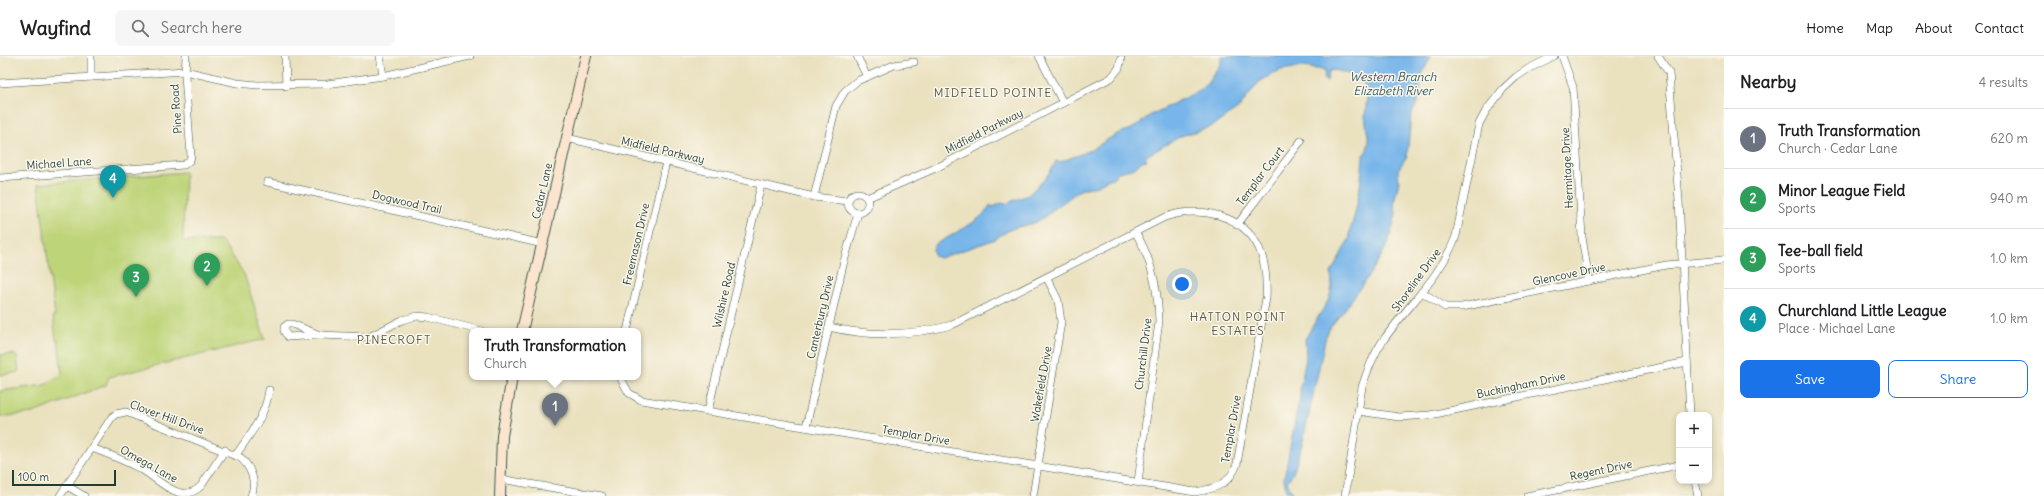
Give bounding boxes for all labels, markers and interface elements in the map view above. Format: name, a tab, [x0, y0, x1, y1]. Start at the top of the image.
search box	[115, 10, 395, 46]
text: Wayfind	[20, 16, 91, 40]
icon: search	[129, 17, 151, 39]
text: Search here	[161, 18, 242, 37]
text: Home	[1806, 19, 1844, 37]
text: Map	[1866, 19, 1893, 37]
text: About	[1915, 19, 1953, 37]
text: Contact	[1975, 19, 2024, 37]
water label: Western Branch Elizabeth River	[1350, 69, 1438, 98]
text: Nearby	[1740, 71, 1796, 93]
text: 4 results	[1979, 74, 2028, 91]
street label: Pine Road	[167, 83, 185, 134]
district label: MIDFIELD POINTE	[934, 85, 1052, 100]
street label: Midfield Parkway	[943, 105, 1025, 157]
text: Truth Transformation	[1778, 121, 1920, 140]
street label: Hermitage Drive	[1558, 127, 1576, 209]
text: 1	[1750, 130, 1756, 147]
text: 620 m	[1990, 130, 2028, 147]
street label: Midfield Parkway	[620, 134, 706, 166]
text: Church · Cedar Lane	[1778, 140, 1898, 157]
street label: Templar Court	[1233, 143, 1287, 208]
street label: Michael Lane	[26, 154, 92, 172]
street label: Cedar Lane	[529, 161, 555, 220]
pin: 4	[100, 165, 126, 198]
text: Minor League Field	[1778, 181, 1905, 200]
street label: Dogwood Trail	[371, 187, 443, 217]
text: 2	[1749, 190, 1757, 207]
text: 940 m	[1990, 190, 2028, 207]
text: Sports	[1778, 200, 1816, 217]
street label: Freemason Drive	[620, 201, 652, 286]
text: Tee-ball field	[1778, 241, 1863, 260]
street label: Shoreline Drive	[1388, 246, 1444, 314]
text: 3	[1749, 250, 1757, 267]
text: 1.0 km	[1990, 250, 2028, 267]
pin: 2	[194, 253, 220, 286]
street label: Glencove Drive	[1531, 259, 1607, 289]
street label: Wilshire Road	[710, 260, 739, 329]
text: Sports	[1778, 260, 1816, 277]
pin: 3	[123, 264, 149, 297]
street label: Canterbury Drive	[804, 274, 836, 360]
your location	[1172, 274, 1192, 294]
text: Churchland Little League	[1778, 301, 1947, 320]
district label: HATTON POINT ESTATES	[1190, 309, 1286, 338]
text: 4	[1749, 310, 1757, 327]
text: 1.0 km	[1990, 310, 2028, 327]
street label: Churchill Drive	[1132, 317, 1154, 391]
text: Place · Michael Lane	[1778, 320, 1895, 337]
popup	[469, 328, 641, 380]
district label: PINECROFT	[357, 332, 431, 347]
text: Truth Transformation	[484, 336, 626, 355]
street label: Wakefield Drive	[1027, 345, 1055, 423]
text: Church	[484, 355, 527, 372]
button: Save	[1740, 360, 1880, 398]
button: Share	[1888, 360, 2028, 398]
street label: Buckingham Drive	[1475, 369, 1567, 401]
pin: 1	[542, 393, 568, 426]
street label: Templar Drive	[1218, 394, 1244, 464]
street label: Clover Hill Drive	[128, 397, 206, 437]
map controls	[1676, 412, 1712, 484]
button: +	[1676, 412, 1712, 448]
street label: Templar Drive	[881, 422, 951, 448]
street label: Omega Lane	[118, 442, 180, 486]
button: −	[1676, 448, 1712, 484]
street label: Regent Drive	[1569, 457, 1634, 483]
scale bar	[12, 468, 116, 487]
text: 100 m	[18, 470, 49, 484]

